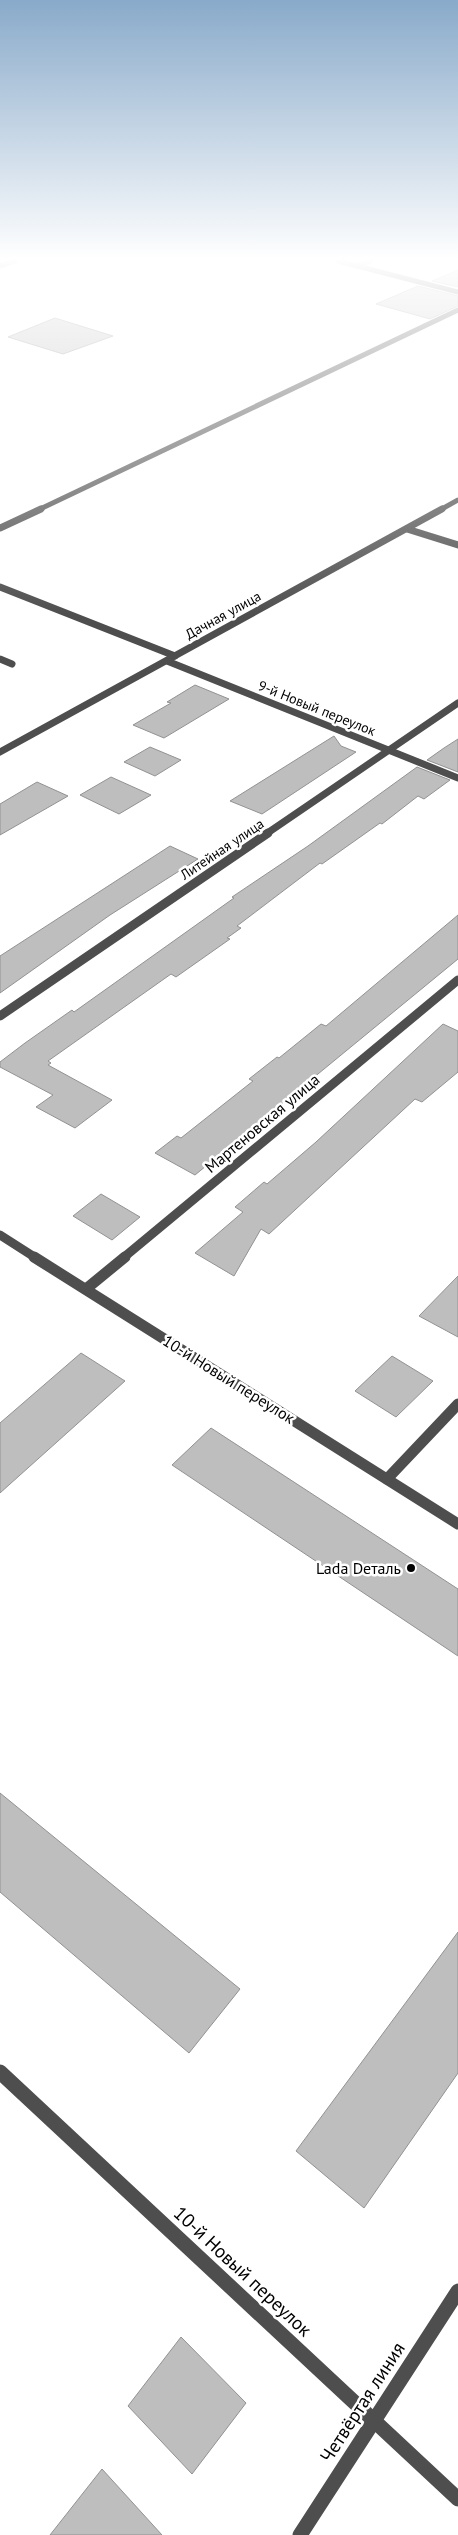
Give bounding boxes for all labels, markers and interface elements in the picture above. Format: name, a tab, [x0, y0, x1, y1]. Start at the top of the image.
street label: Дачная улица	[182, 587, 264, 643]
street label: 9-й Новый переулок	[256, 676, 379, 740]
street label: Литейная улица	[176, 814, 267, 884]
street label: Мартеновская улица	[200, 1069, 324, 1177]
street label: 10-й Новый переулок	[159, 1330, 299, 1428]
place label: Lada Dеталь	[316, 1558, 401, 1578]
marker: Lada Dеталь	[405, 1562, 417, 1574]
street label: 10-й Новый переулок	[169, 2201, 317, 2341]
street label: Четвёртая линия	[314, 2337, 410, 2467]

